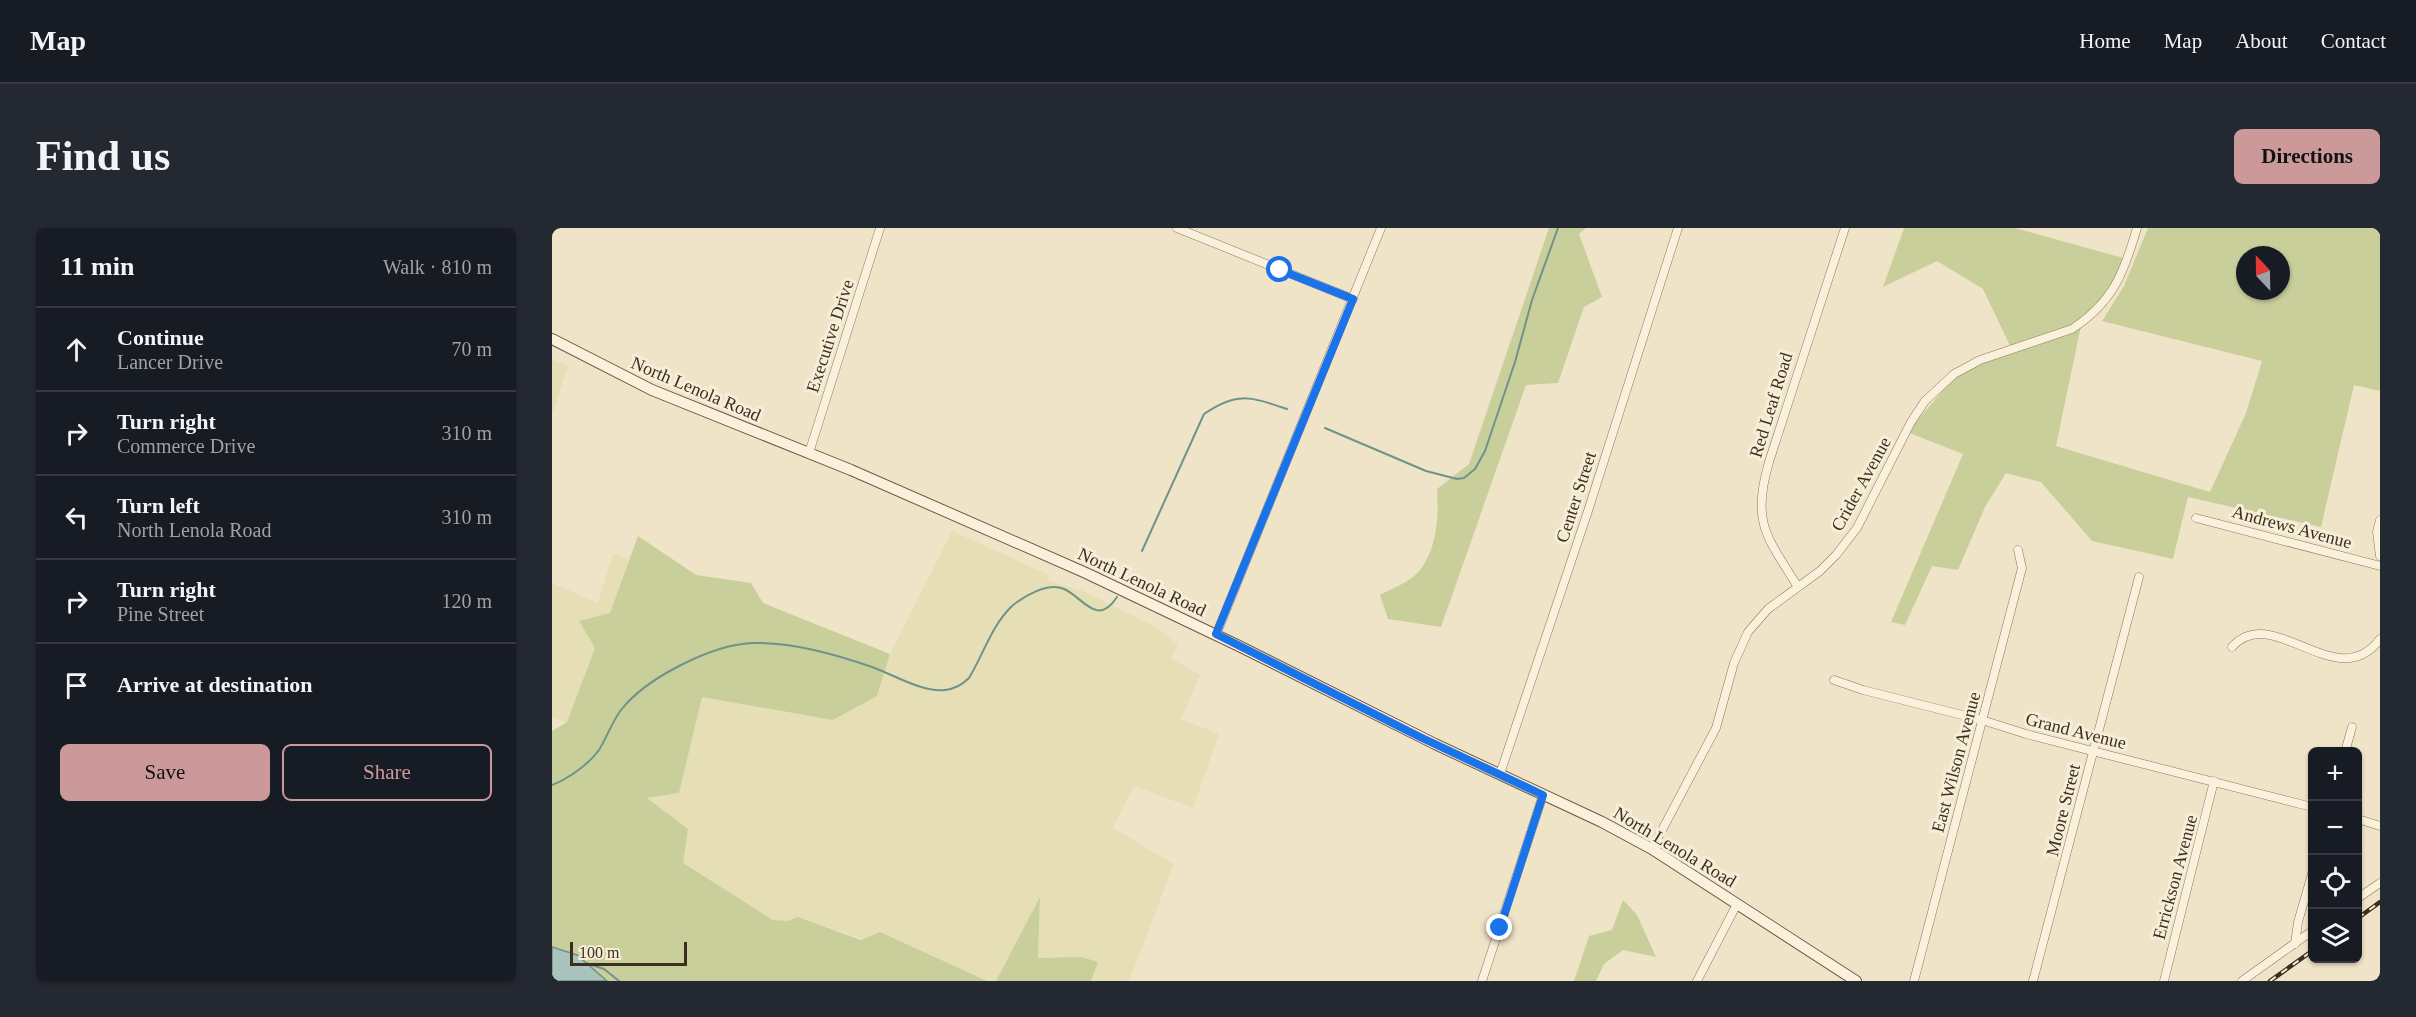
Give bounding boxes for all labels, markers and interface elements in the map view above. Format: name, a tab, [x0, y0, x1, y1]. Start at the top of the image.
text: Map	[30, 25, 86, 56]
text: Home	[2079, 29, 2131, 53]
text: Map	[2164, 29, 2202, 53]
text: About	[2235, 29, 2288, 53]
text: Contact	[2321, 29, 2386, 53]
button: Directions	[2234, 129, 2380, 184]
text: Find us	[36, 133, 170, 179]
north arrow	[2236, 246, 2290, 300]
text: 11 min	[60, 252, 134, 281]
text: Walk · 810 m	[383, 256, 492, 278]
route start	[1266, 256, 1292, 282]
street label: Executive Drive	[802, 277, 858, 395]
text: Continue	[117, 325, 204, 350]
icon: ahead	[60, 333, 93, 366]
text: 70 m	[451, 338, 492, 360]
street label: Red Leaf Road	[1746, 350, 1796, 460]
text: Lancer Drive	[117, 351, 223, 373]
street label: North Lenola Road	[628, 353, 764, 425]
text: Turn right	[117, 409, 216, 434]
icon: right	[60, 417, 93, 450]
text: 310 m	[441, 422, 492, 444]
street label: Crider Avenue	[1827, 434, 1895, 534]
text: Commerce Drive	[117, 435, 255, 457]
street label: Center Street	[1552, 449, 1600, 545]
text: Turn left	[117, 493, 200, 518]
icon: left	[60, 501, 93, 534]
street label: Andrews Avenue	[2230, 501, 2354, 553]
text: 310 m	[441, 506, 492, 528]
text: North Lenola Road	[117, 519, 271, 541]
street label: North Lenola Road	[1075, 544, 1209, 620]
text: Turn right	[117, 577, 216, 602]
icon: right	[60, 585, 93, 618]
text: 120 m	[441, 590, 492, 612]
text: Pine Street	[117, 603, 204, 625]
icon: arrive	[60, 669, 93, 702]
text: Arrive at destination	[117, 672, 313, 697]
street label: East Wilson Avenue	[1928, 690, 1984, 834]
street label: Grand Avenue	[2024, 709, 2128, 753]
button: Save	[60, 744, 270, 801]
button: Share	[282, 744, 492, 801]
map controls	[2308, 747, 2362, 963]
button: +	[2308, 747, 2362, 801]
street label: Moore Street	[2042, 762, 2084, 858]
button: −	[2308, 801, 2362, 855]
street label: North Lenola Road	[1610, 803, 1740, 891]
street label: Errickson Avenue	[2149, 813, 2201, 941]
button: locate	[2308, 855, 2362, 909]
button: layers	[2308, 909, 2362, 963]
route end	[1486, 914, 1512, 940]
scale bar	[570, 939, 687, 966]
text: 100 m	[579, 944, 619, 961]

